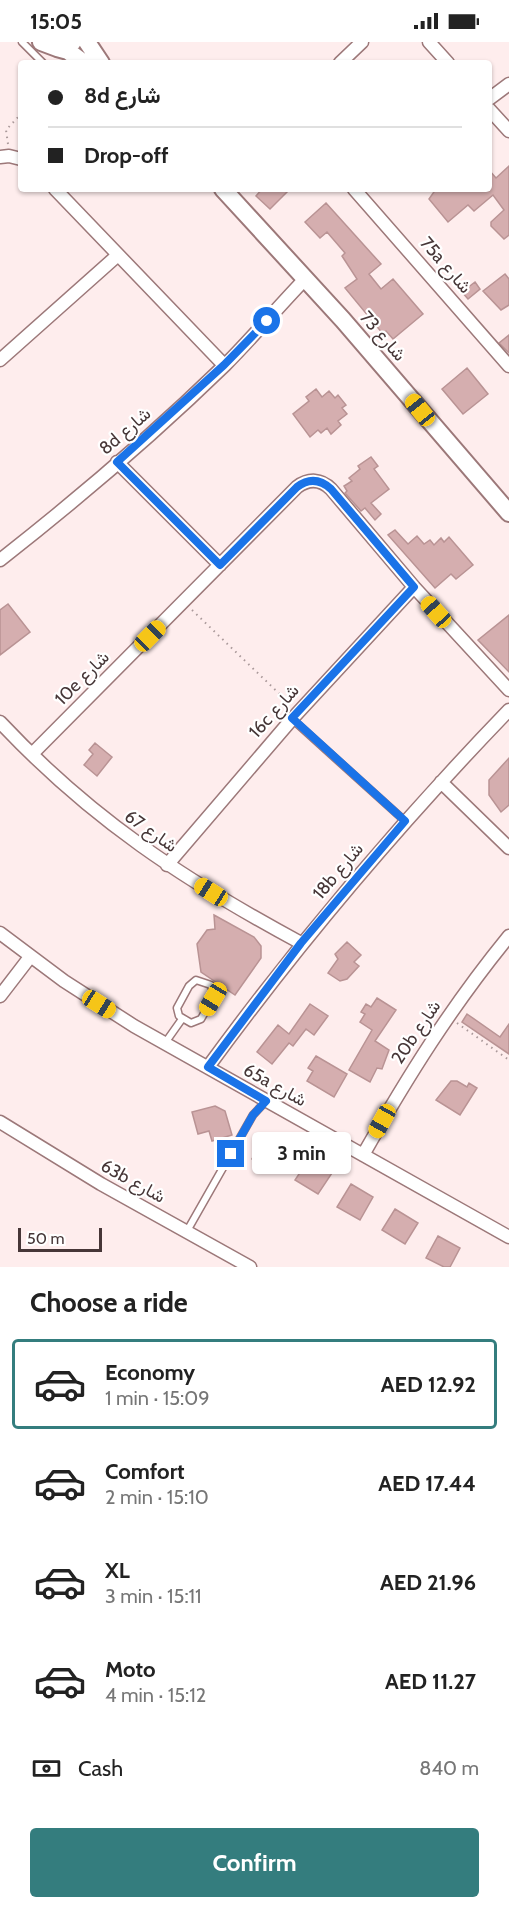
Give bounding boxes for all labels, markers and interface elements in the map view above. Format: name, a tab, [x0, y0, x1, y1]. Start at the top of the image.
text: 15:05	[30, 8, 82, 35]
text: 8d شارع	[84, 82, 160, 109]
text: Drop-off	[84, 142, 168, 169]
street label: 75a شارع	[415, 232, 477, 298]
street label: شارع 73	[355, 306, 411, 366]
route start	[253, 307, 280, 334]
car	[402, 390, 438, 430]
street label: 8d شارع	[95, 403, 156, 460]
car	[417, 593, 455, 631]
car	[131, 617, 169, 655]
street label: 10e شارع	[50, 646, 114, 710]
street label: 16c شارع	[244, 680, 305, 743]
street label: شارع 67	[120, 805, 182, 858]
street label: 18b شارع	[308, 838, 369, 904]
car	[191, 875, 231, 909]
car	[196, 979, 230, 1019]
car	[79, 987, 119, 1021]
street label: 20b شارع	[387, 996, 446, 1069]
street label: 65a شارع	[239, 1059, 310, 1112]
car	[365, 1101, 399, 1141]
callout: 3 min	[252, 1133, 351, 1175]
route end	[217, 1140, 244, 1167]
text: 3 min	[277, 1141, 326, 1165]
street label: 63b شارع	[96, 1154, 169, 1209]
scale bar	[18, 1225, 102, 1252]
text: 50 m	[27, 1229, 64, 1248]
text: Choose a ride	[30, 1286, 188, 1319]
icon: car	[33, 1357, 87, 1411]
text: Economy	[105, 1359, 195, 1386]
text: AED 12.92	[381, 1371, 476, 1398]
text: 1 min · 15:09	[105, 1386, 210, 1410]
icon: car	[33, 1456, 87, 1510]
text: Comfort	[105, 1458, 184, 1485]
text: AED 17.44	[378, 1470, 476, 1497]
text: 2 min · 15:10	[105, 1485, 209, 1509]
icon: car	[33, 1555, 87, 1609]
text: XL	[105, 1557, 130, 1584]
text: AED 21.96	[380, 1569, 476, 1596]
text: 3 min · 15:11	[105, 1584, 202, 1608]
icon: car	[33, 1654, 87, 1708]
text: Moto	[105, 1656, 156, 1683]
text: AED 11.27	[385, 1668, 476, 1695]
text: 4 min · 15:12	[105, 1683, 206, 1707]
icon: cash	[30, 1752, 63, 1785]
text: Cash	[78, 1755, 123, 1782]
text: 840 m	[419, 1756, 479, 1780]
button: Confirm	[30, 1828, 479, 1897]

